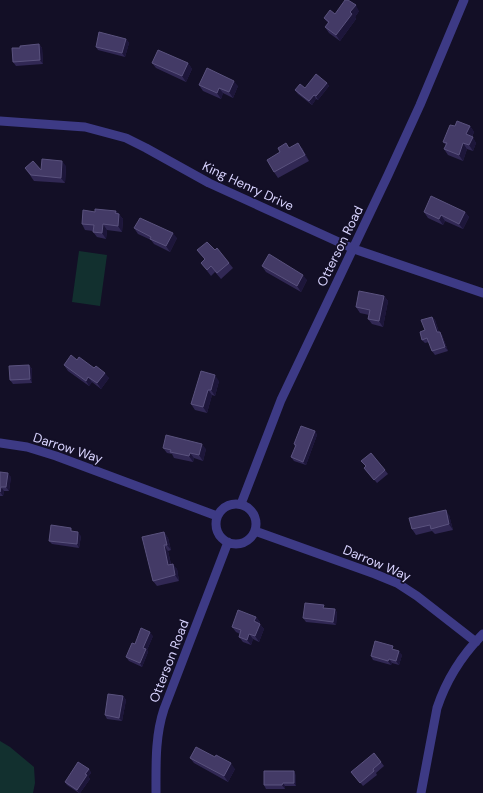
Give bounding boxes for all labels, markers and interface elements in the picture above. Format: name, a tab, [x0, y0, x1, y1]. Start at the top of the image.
street label: King Henry Drive	[200, 157, 296, 215]
street label: Otterson Road	[313, 203, 367, 289]
street label: Darrow Way	[31, 429, 105, 467]
street label: Darrow Way	[340, 541, 414, 585]
street label: Otterson Road	[145, 617, 193, 705]

